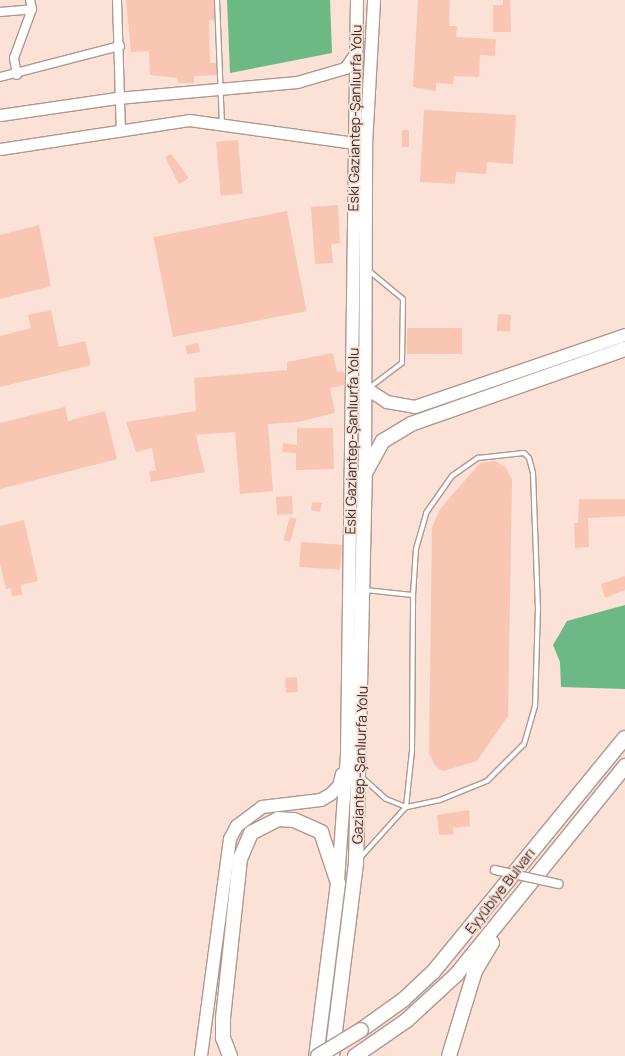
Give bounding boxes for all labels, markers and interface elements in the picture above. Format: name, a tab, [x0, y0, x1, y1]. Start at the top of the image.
street label: Eski Gaziantep-Şanlıurfa Yolu	[345, 25, 365, 211]
street label: Eski Gaziantep-Şanlıurfa Yolu	[342, 348, 362, 534]
street label: Gaziantep-Şanlıurfa Yolu	[349, 686, 371, 844]
street label: Eyyübiye Bulvarı	[461, 845, 539, 937]

